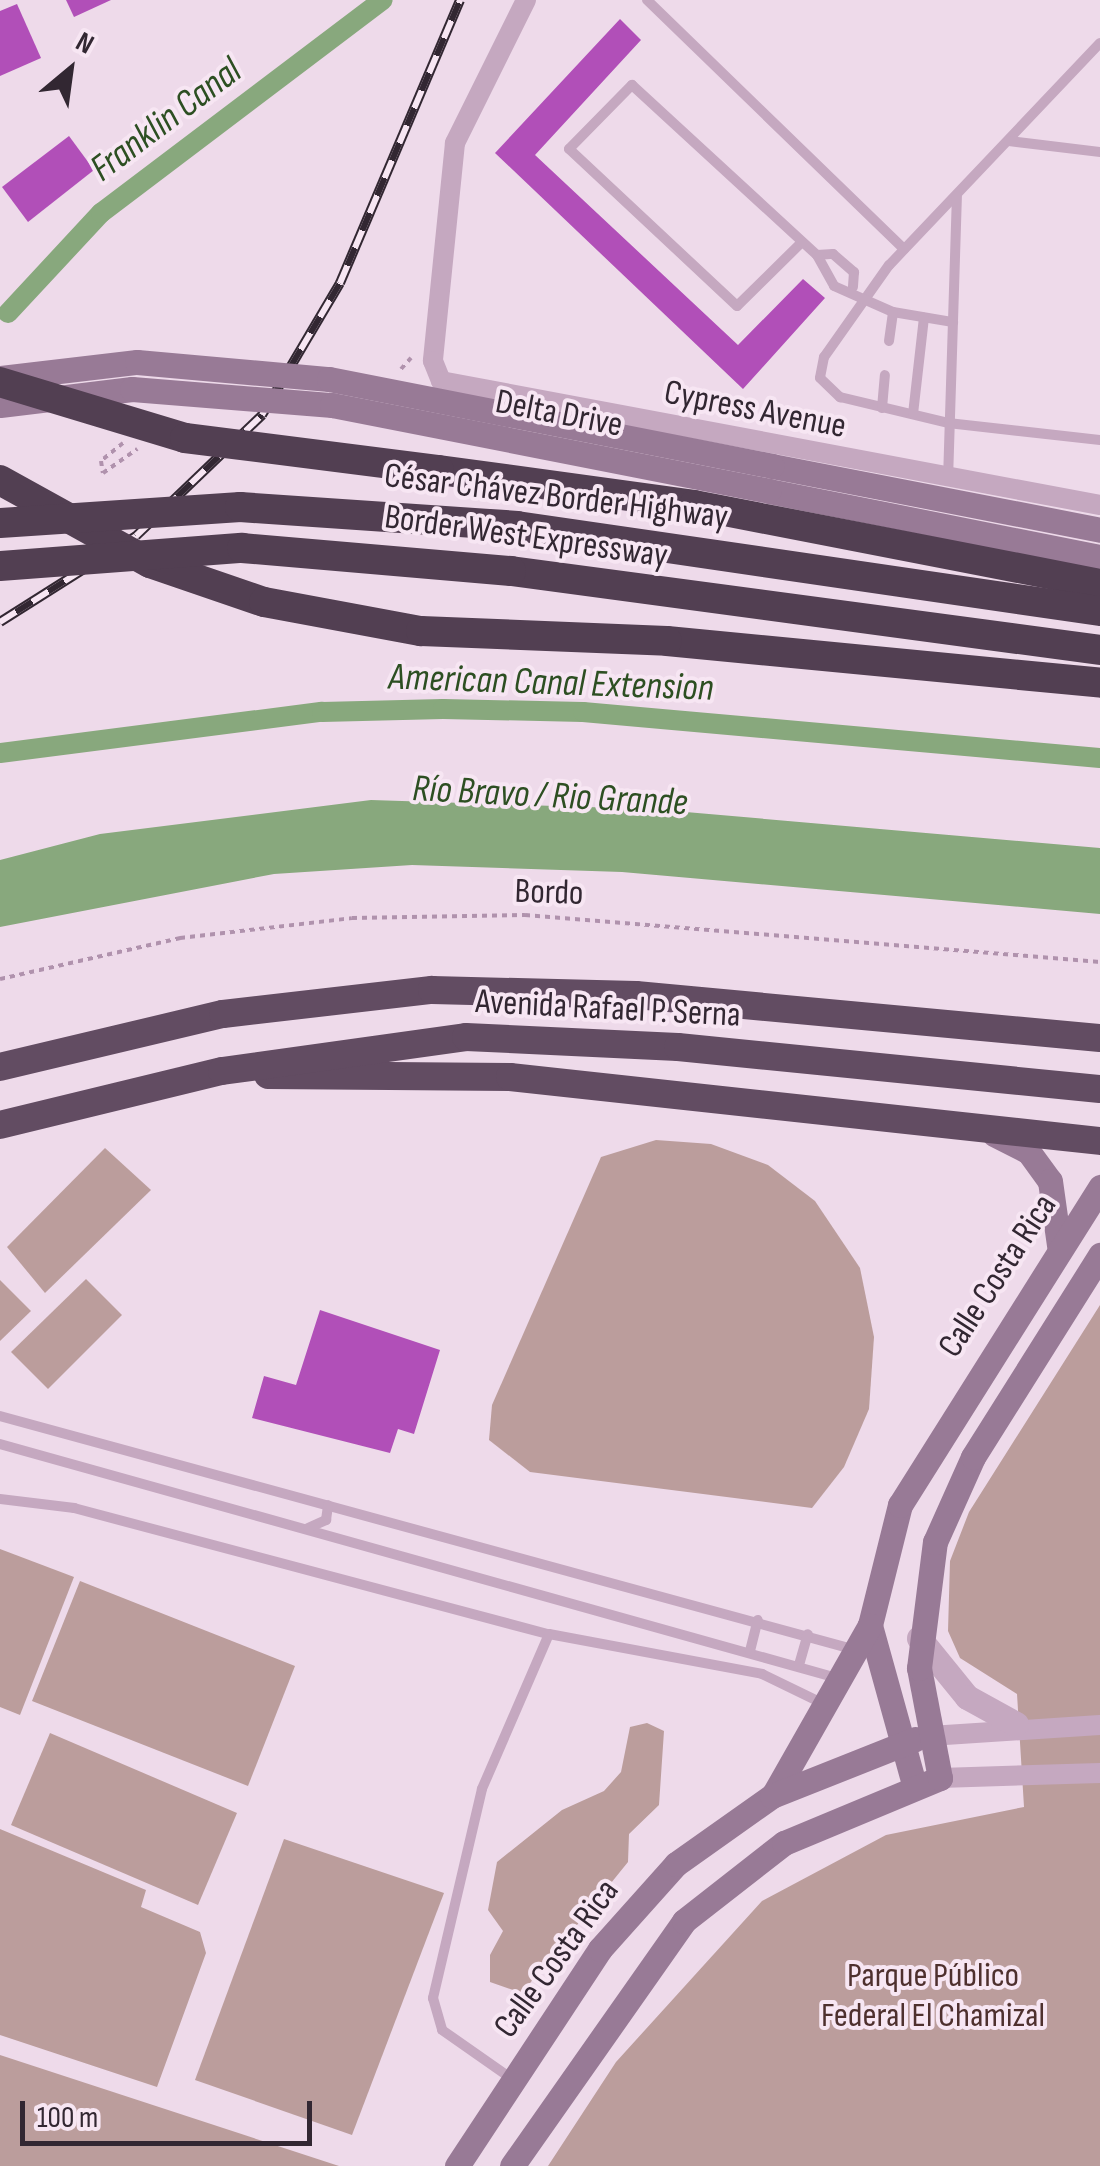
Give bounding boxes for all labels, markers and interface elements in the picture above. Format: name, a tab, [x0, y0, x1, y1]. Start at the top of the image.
north arrow	[20, 20, 120, 120]
text: N	[70, 25, 99, 61]
water label: Franklin Canal	[82, 48, 250, 192]
street label: Cypress Avenue	[661, 372, 849, 448]
street label: Delta Drive	[492, 381, 626, 447]
street label: César Chávez Border Highway	[382, 455, 730, 539]
street label: Border West Expressway	[382, 496, 670, 578]
water label: American Canal Extension	[388, 655, 714, 711]
water label: Río Bravo / Rio Grande	[411, 766, 689, 826]
street label: Bordo	[514, 871, 584, 915]
street label: Avenida Rafael P. Serna	[474, 981, 742, 1037]
street label: Calle Costa Rica	[930, 1187, 1066, 1365]
street label: Calle Costa Rica	[485, 1872, 629, 2046]
park label: Parque Público Federal El Chamizal	[821, 1955, 1045, 2037]
scale bar	[25, 2081, 318, 2143]
text: 100 m	[37, 2100, 98, 2136]

